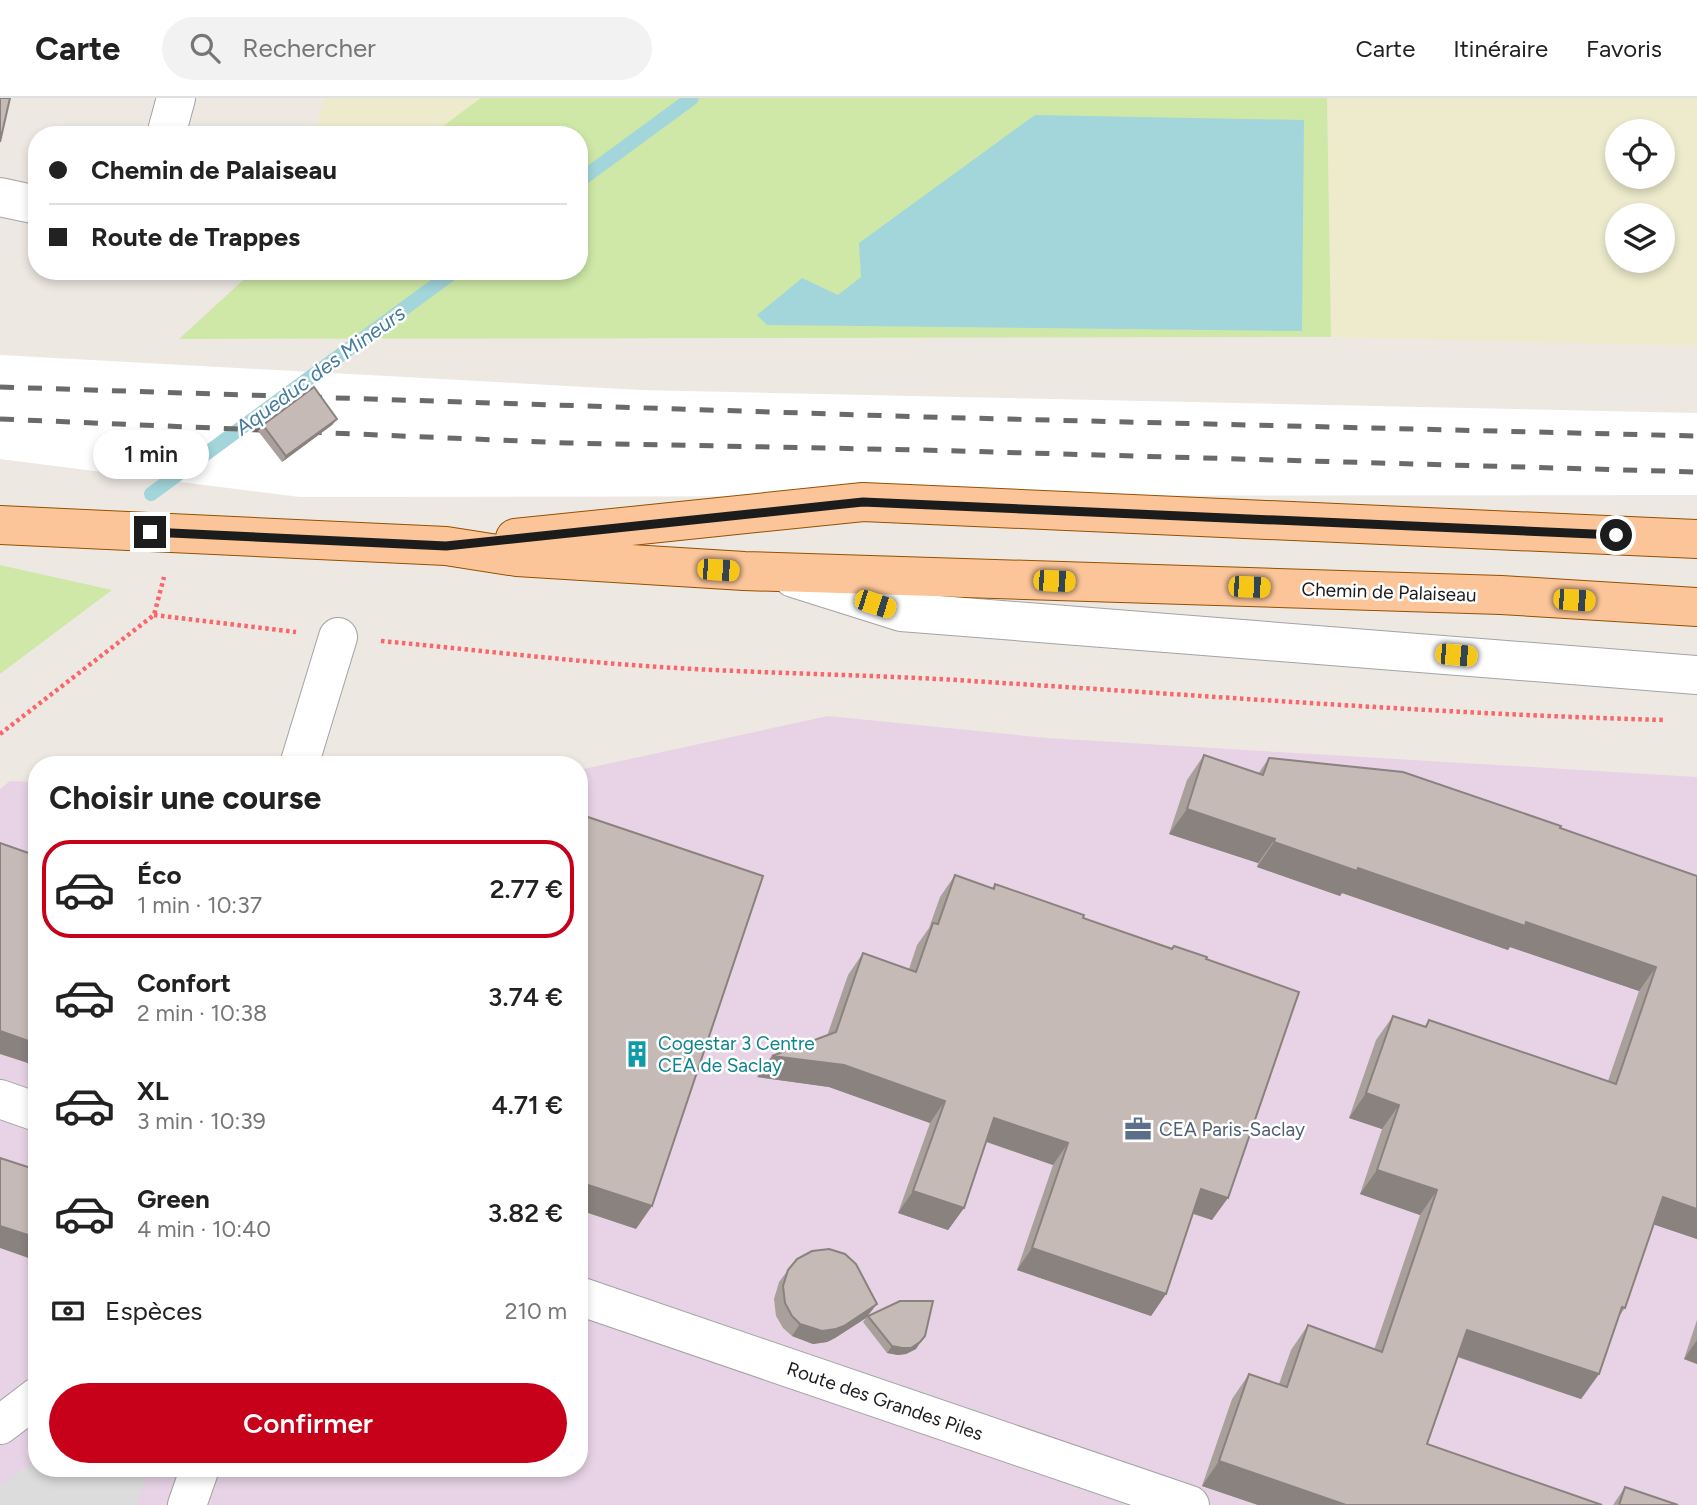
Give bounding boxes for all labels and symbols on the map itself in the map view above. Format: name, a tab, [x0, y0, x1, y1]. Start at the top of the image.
water label: Aqueduc des Mineurs	[229, 300, 410, 441]
callout: 1 min	[92, 430, 208, 480]
route end	[134, 516, 166, 548]
route start	[1600, 519, 1632, 551]
car	[697, 558, 740, 582]
car	[1033, 570, 1076, 592]
car	[1228, 576, 1271, 598]
street label: Chemin de Palaiseau	[1301, 577, 1477, 607]
car	[852, 588, 899, 620]
car	[1553, 588, 1596, 612]
car	[1435, 643, 1478, 667]
place label: Cogestar 3 Centre CEA de Saclay	[658, 1032, 815, 1077]
building icon: Cogestar 3 Centre CEA de Saclay	[622, 1039, 652, 1069]
office icon: CEA Paris-Saclay	[1123, 1114, 1153, 1144]
place label: CEA Paris-Saclay	[1159, 1118, 1305, 1141]
street label: Route des Grandes Piles	[784, 1357, 986, 1445]

